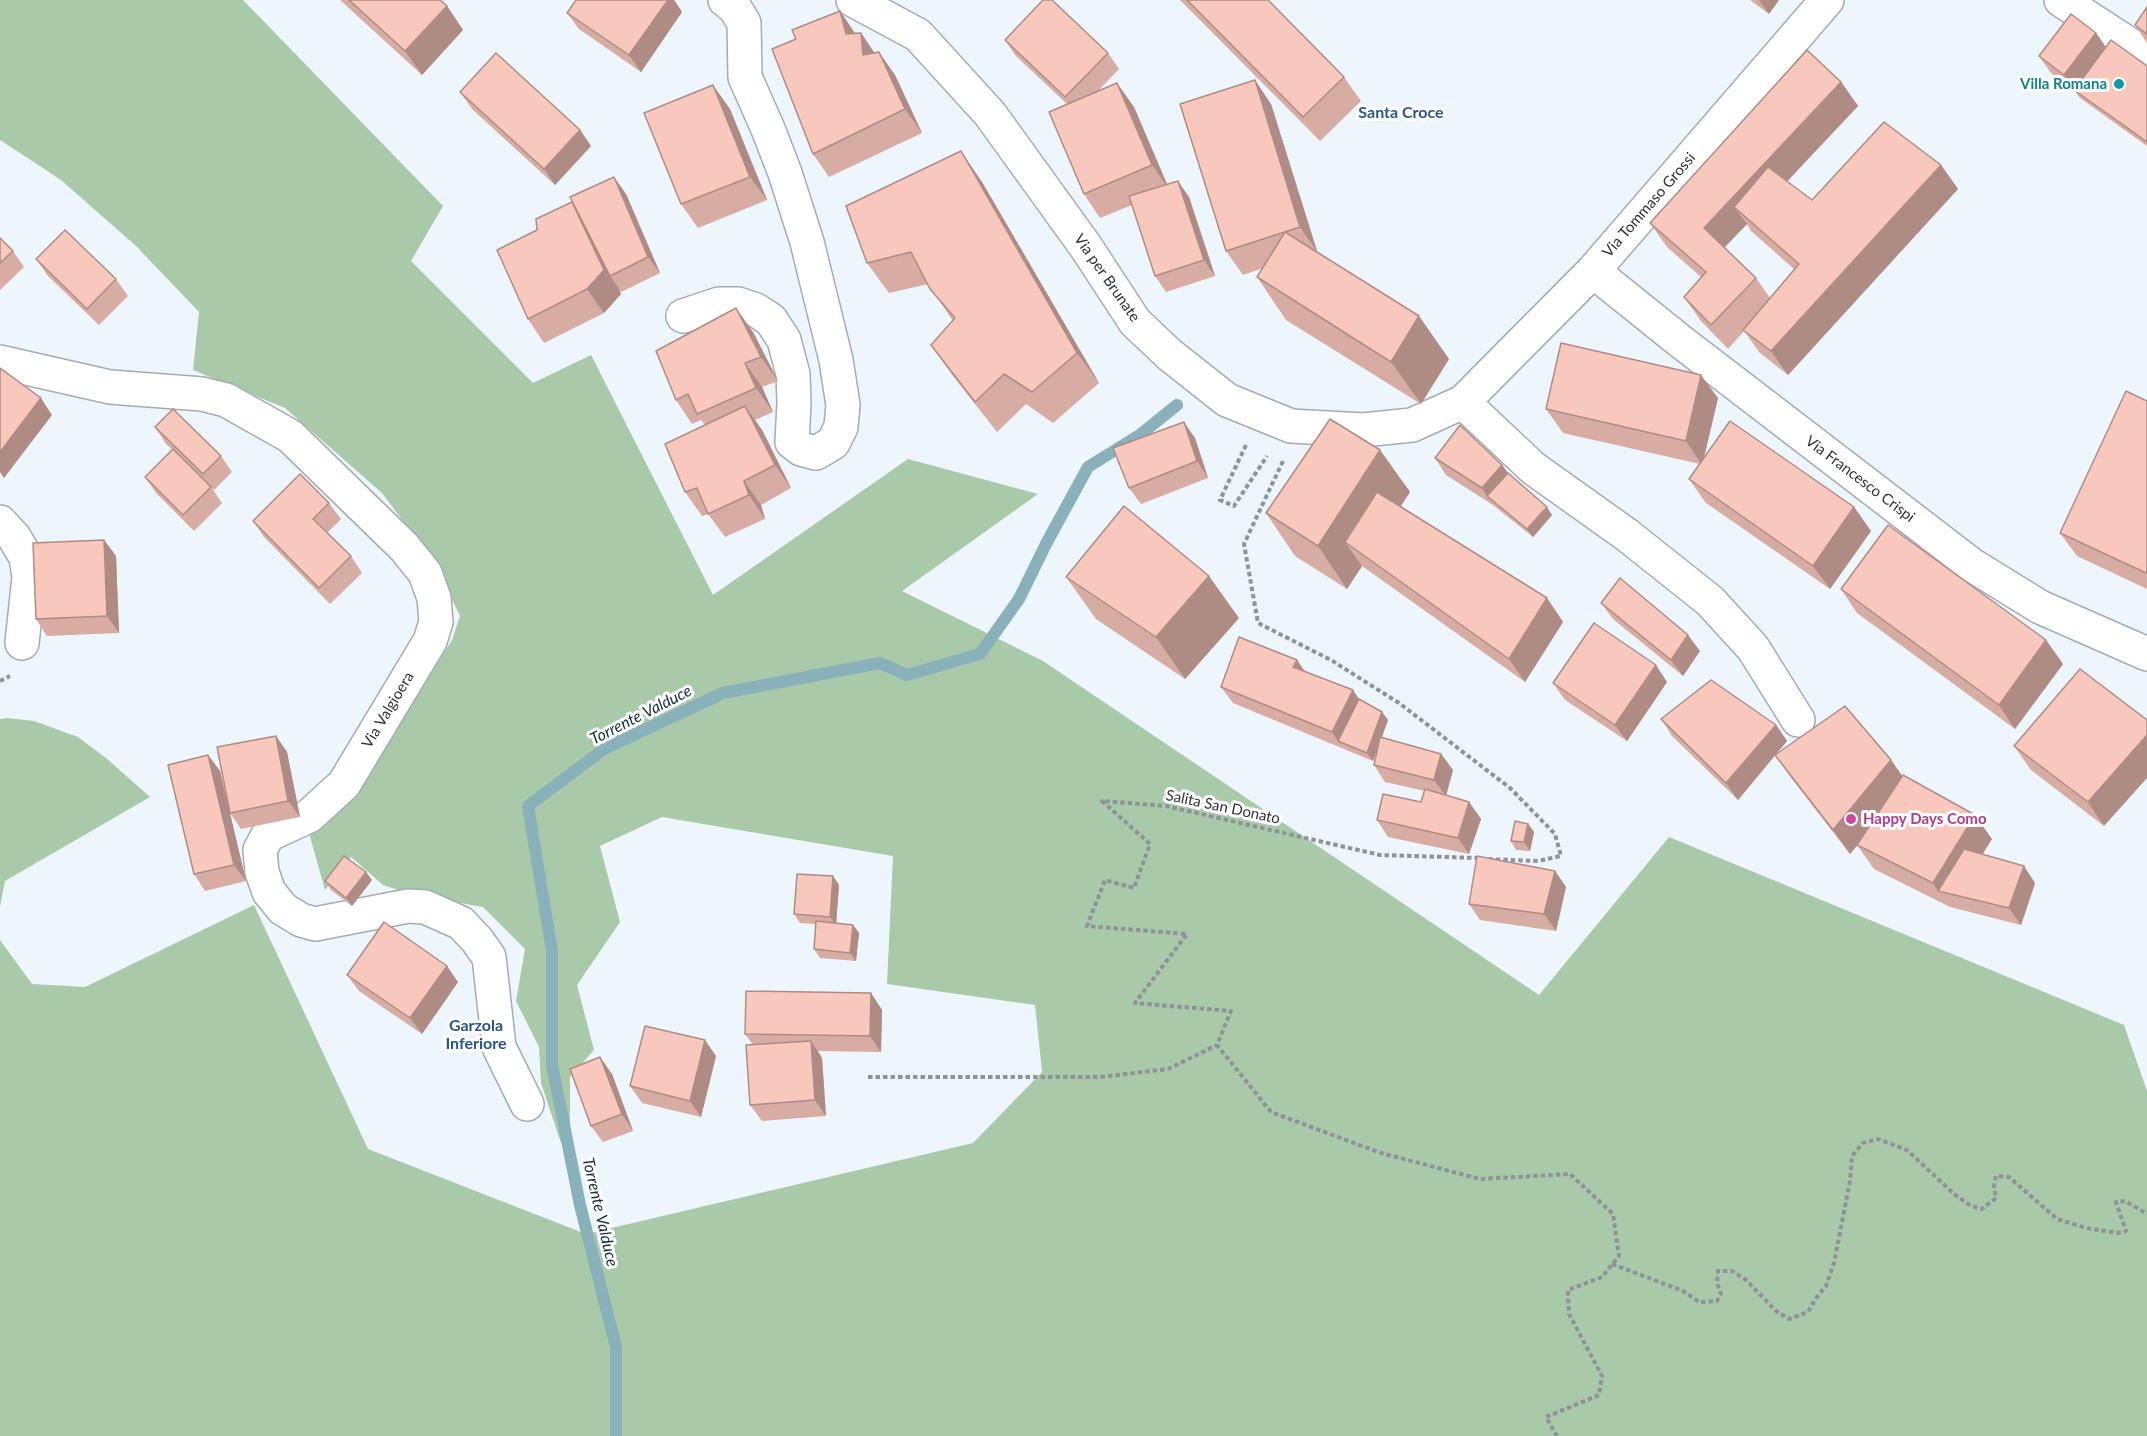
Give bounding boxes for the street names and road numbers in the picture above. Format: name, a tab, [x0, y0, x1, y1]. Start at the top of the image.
street label: Via Tommaso Grossi	[1599, 149, 1699, 261]
street label: Via per Brunate	[1070, 231, 1144, 325]
street label: Via Francesco Crispi	[1802, 432, 1918, 526]
street label: Via Valgioera	[358, 669, 418, 751]
street label: Salita San Donato	[1164, 786, 1282, 828]

